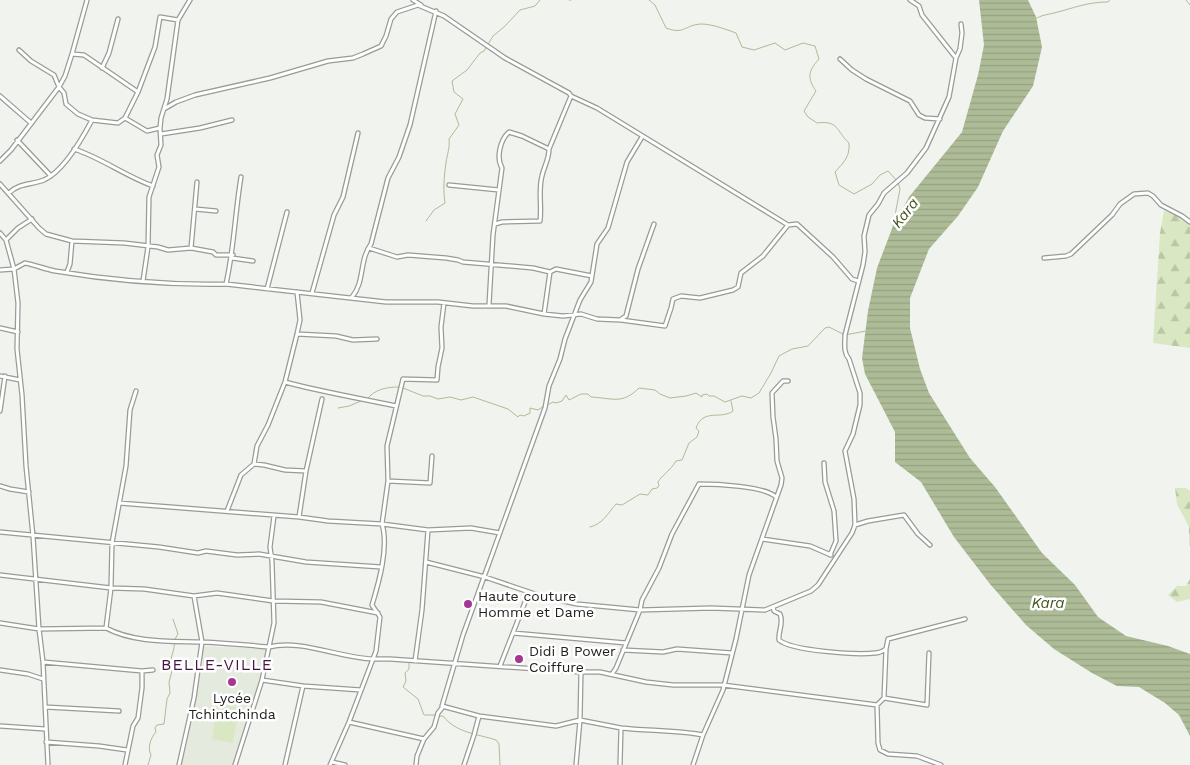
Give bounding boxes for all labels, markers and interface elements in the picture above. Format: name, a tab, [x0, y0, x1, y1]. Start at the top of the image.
water label: Kara	[888, 194, 922, 232]
place label: Haute couture Homme et Dame	[478, 588, 594, 620]
water label: Kara	[1032, 594, 1065, 612]
marker: Haute couture Homme et Dame	[462, 598, 474, 610]
place label: Didi B Power Coiffure	[529, 643, 616, 675]
marker: Didi B Power Coiffure	[513, 653, 525, 665]
district label: BELLE-VILLE	[161, 655, 273, 674]
marker: Lycée Tchintchinda	[226, 676, 238, 688]
place label: Lycée Tchintchinda	[188, 690, 276, 722]

